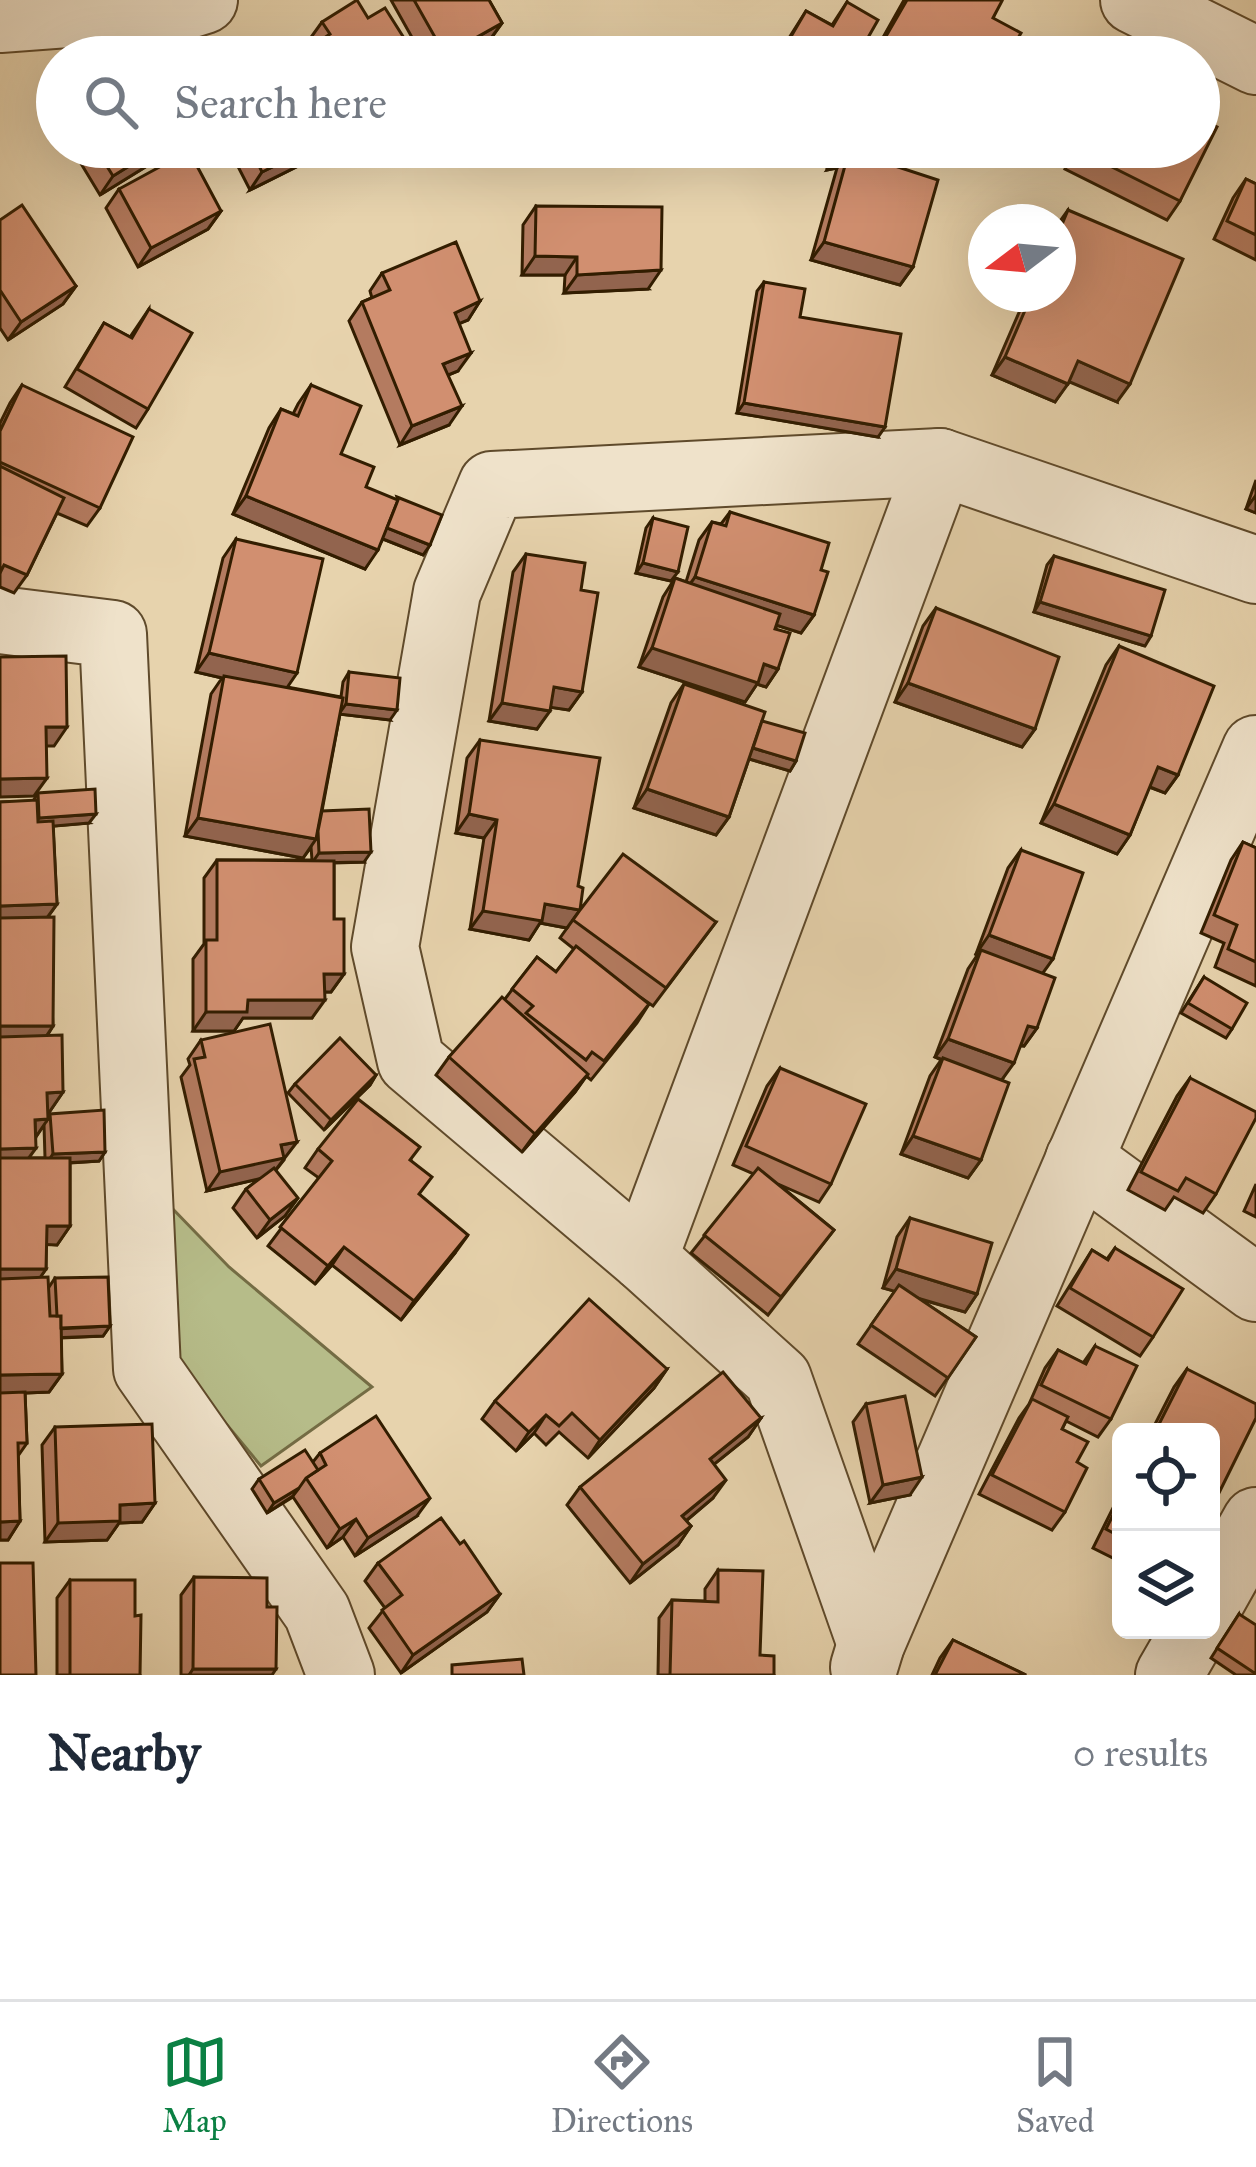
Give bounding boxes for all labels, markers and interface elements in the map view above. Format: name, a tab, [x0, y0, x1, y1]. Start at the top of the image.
search box	[36, 36, 1220, 168]
icon: search	[78, 69, 144, 135]
text: Search here	[174, 75, 387, 130]
north arrow	[968, 204, 1076, 312]
map controls	[1112, 1423, 1220, 1639]
button: locate	[1112, 1423, 1220, 1531]
button: layers	[1112, 1531, 1220, 1639]
text: Nearby	[48, 1722, 200, 1784]
text: 0 results	[1073, 1729, 1208, 1777]
tab: Map	[162, 2029, 228, 2141]
tab: Directions	[551, 2029, 693, 2141]
tab: Saved	[1016, 2029, 1094, 2141]

